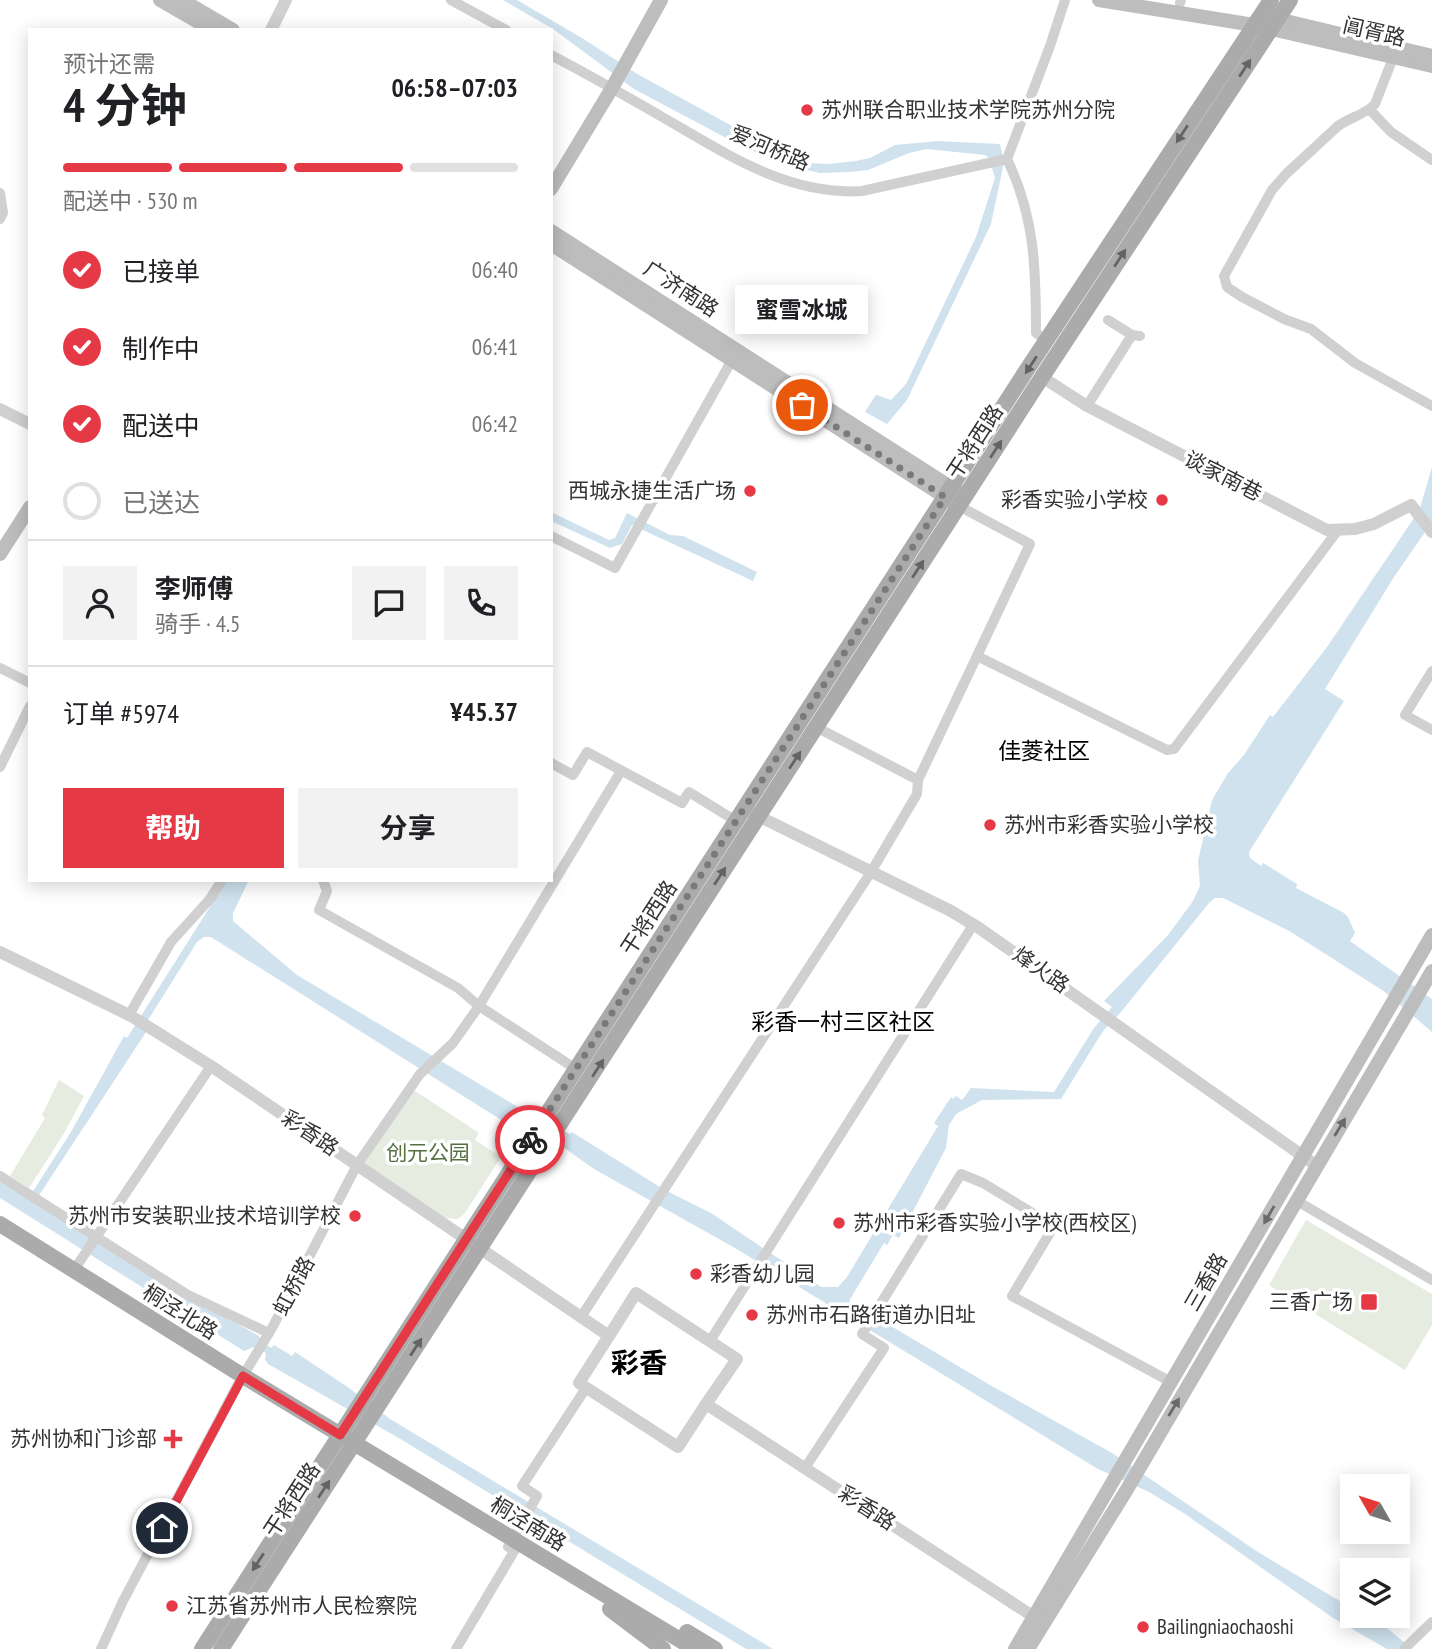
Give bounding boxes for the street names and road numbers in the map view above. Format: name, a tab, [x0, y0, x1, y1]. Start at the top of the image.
street label: 阊胥路	[1340, 11, 1408, 52]
street label: 爱河桥路	[726, 119, 814, 176]
street label: 广济南路	[639, 254, 724, 323]
street label: 干将西路	[940, 399, 1009, 484]
street label: 谈家南巷	[1180, 444, 1267, 507]
street label: 干将西路	[614, 875, 683, 960]
street label: 烽火路	[1008, 940, 1075, 999]
street label: 彩香路	[277, 1104, 344, 1161]
street label: 三香路	[1178, 1248, 1233, 1316]
street label: 虹桥路	[267, 1252, 320, 1320]
street label: 桐泾北路	[137, 1278, 223, 1345]
street label: 干将西路	[257, 1457, 326, 1542]
street label: 彩香路	[834, 1479, 901, 1536]
street label: 桐泾南路	[485, 1490, 571, 1557]

